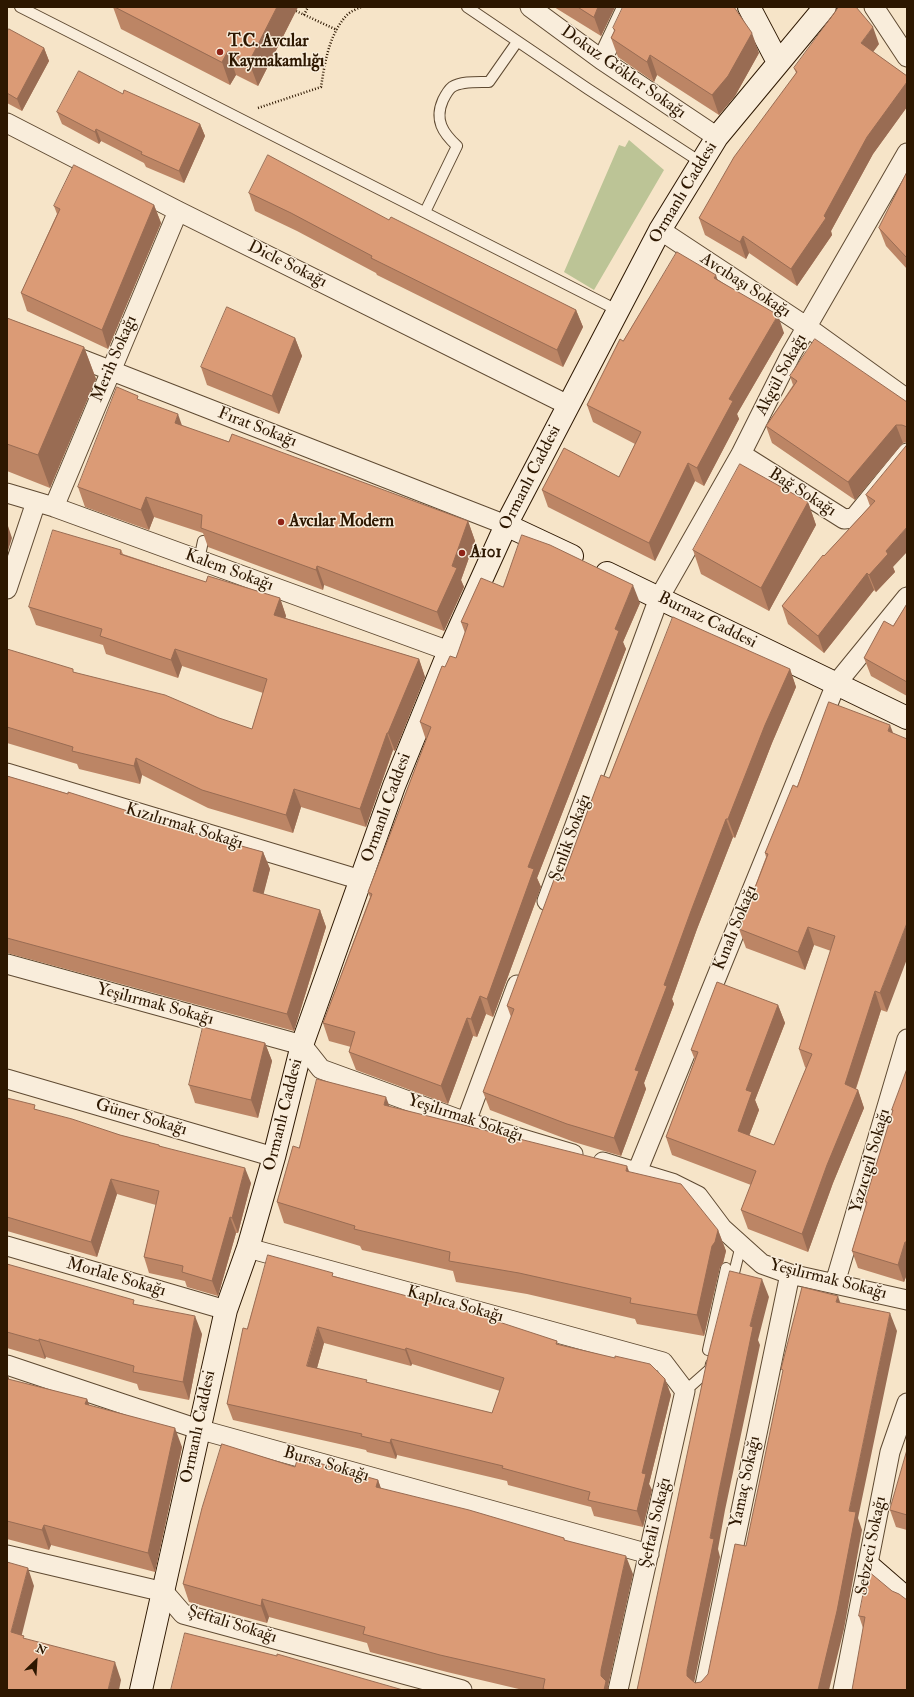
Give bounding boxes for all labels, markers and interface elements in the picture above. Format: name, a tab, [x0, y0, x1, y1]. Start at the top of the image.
street label: Dokuz Gökler Sokağı	[557, 22, 689, 124]
place label: T.C. Avcılar Kaymakamlığı	[228, 32, 324, 72]
marker: T.C. Avcılar Kaymakamlığı	[215, 47, 225, 57]
street label: Ormanlı Caddesi	[646, 138, 722, 248]
street label: Dicle Sokağı	[244, 237, 330, 293]
street label: Avcıbaşı Sokağı	[696, 249, 794, 323]
street label: Merih Sokağı	[88, 313, 142, 405]
street label: Akgül Sokağı	[752, 331, 812, 419]
street label: Fırat Sokağı	[215, 404, 299, 452]
street label: Ormanlı Caddesi	[496, 422, 566, 534]
street label: Bağ Sokağı	[765, 464, 839, 522]
place label: Avcılar Modern	[289, 512, 394, 532]
marker: Avcılar Modern	[276, 517, 286, 527]
place label: A101	[470, 543, 501, 563]
street label: Kalem Sokağı	[182, 546, 276, 596]
marker: A101	[457, 548, 467, 558]
street label: Burnaz Caddesi	[654, 588, 760, 654]
street label: Ormanlı Caddesi	[358, 750, 416, 866]
street label: Şenlik Sokağı	[546, 792, 596, 884]
street label: Kızılırmak Sokağı	[123, 799, 245, 855]
street label: Kınalı Sokağı	[710, 882, 762, 974]
street label: Yeşilırmak Sokağı	[94, 980, 216, 1030]
street label: Ormanlı Caddesi	[260, 1057, 308, 1173]
street label: Yeşilırmak Sokağı	[405, 1091, 525, 1147]
street label: Güner Sokağı	[93, 1095, 189, 1141]
street label: Yazıcıgil Sokağı	[846, 1106, 896, 1216]
street label: Morlale Sokağı	[64, 1254, 168, 1302]
street label: Yeşilırmak Sokağı	[767, 1256, 889, 1304]
street label: Kaplıca Sokağı	[405, 1282, 505, 1328]
street label: Ormanlı Caddesi	[177, 1369, 221, 1485]
street label: Yamaç Sokağı	[726, 1434, 766, 1530]
street label: Bursa Sokağı	[281, 1443, 371, 1487]
street label: Şeftali Sokağı	[636, 1476, 676, 1570]
street label: Sebzeci Sokağı	[852, 1495, 892, 1597]
street label: Şeftali Sokağı	[185, 1602, 279, 1648]
north arrow	[16, 1641, 56, 1681]
text: N	[34, 1642, 48, 1658]

